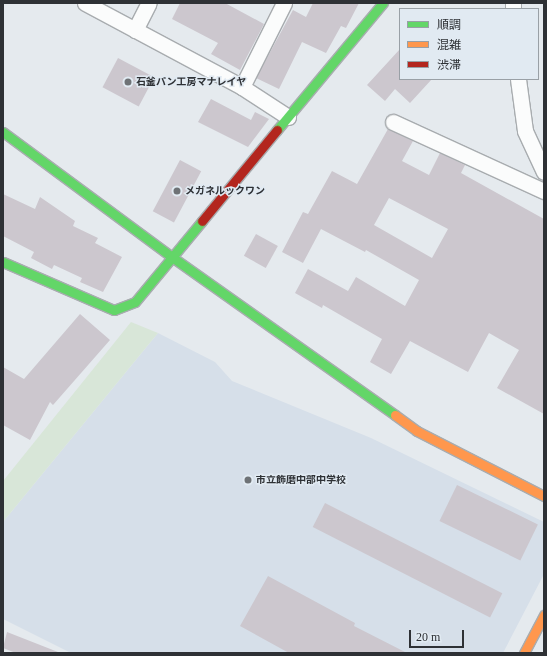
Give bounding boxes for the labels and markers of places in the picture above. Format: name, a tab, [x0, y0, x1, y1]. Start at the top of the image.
place label: 石釜パン工房マナレイヤ	[136, 76, 246, 88]
marker: 石釜パン工房マナレイヤ	[123, 77, 133, 87]
place label: メガネルックワン	[185, 185, 265, 197]
marker: メガネルックワン	[172, 186, 182, 196]
place label: 市立飾磨中部中学校	[256, 474, 346, 486]
marker: 市立飾磨中部中学校	[243, 475, 253, 485]

